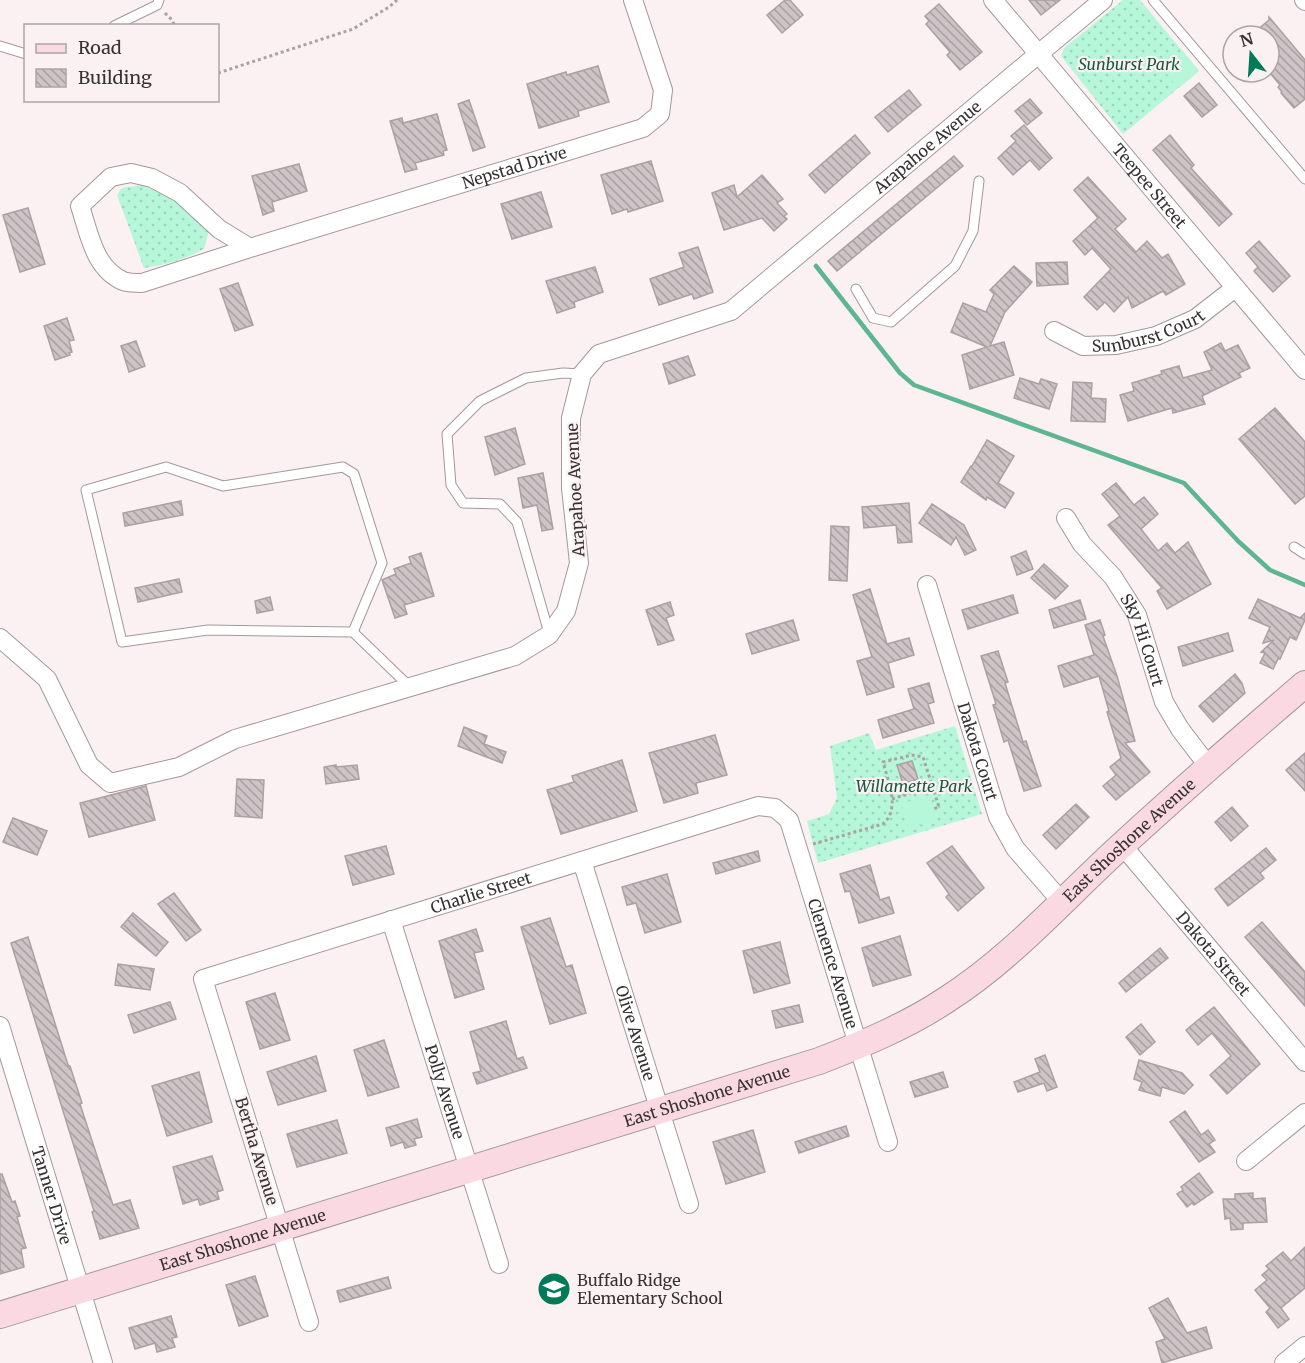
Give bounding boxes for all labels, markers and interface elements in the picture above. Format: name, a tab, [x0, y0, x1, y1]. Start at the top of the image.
legend	[24, 24, 219, 102]
north arrow	[1221, 24, 1281, 84]
text: N	[1238, 28, 1256, 51]
text: Road	[78, 36, 122, 59]
park label: Sunburst Park	[1078, 54, 1180, 74]
text: Building	[78, 66, 152, 89]
street label: Arapahoe Avenue	[869, 96, 985, 198]
street label: Teepee Street	[1108, 139, 1191, 233]
street label: Nepstad Drive	[459, 142, 569, 193]
street label: Sunburst Court	[1091, 305, 1209, 356]
street label: Arapahoe Avenue	[562, 423, 589, 558]
street label: Sky Hi Court	[1116, 590, 1169, 689]
street label: Dakota Court	[954, 700, 1003, 804]
street label: East Shoshone Avenue	[1059, 774, 1199, 906]
park label: Willamette Park	[856, 776, 973, 796]
street label: Charlie Street	[428, 867, 534, 918]
street label: Clemence Avenue	[804, 896, 862, 1031]
street label: Dakota Street	[1172, 907, 1255, 1000]
street label: Olive Avenue	[611, 983, 660, 1083]
street label: Polly Avenue	[421, 1042, 469, 1142]
street label: East Shoshone Avenue	[621, 1061, 792, 1131]
street label: Bertha Avenue	[231, 1095, 283, 1207]
street label: Tanner Drive	[27, 1144, 76, 1247]
street label: East Shoshone Avenue	[157, 1205, 328, 1275]
place label: Buffalo Ridge Elementary School	[577, 1270, 723, 1308]
school or university icon: Buffalo Ridge Elementary School	[536, 1271, 572, 1307]

